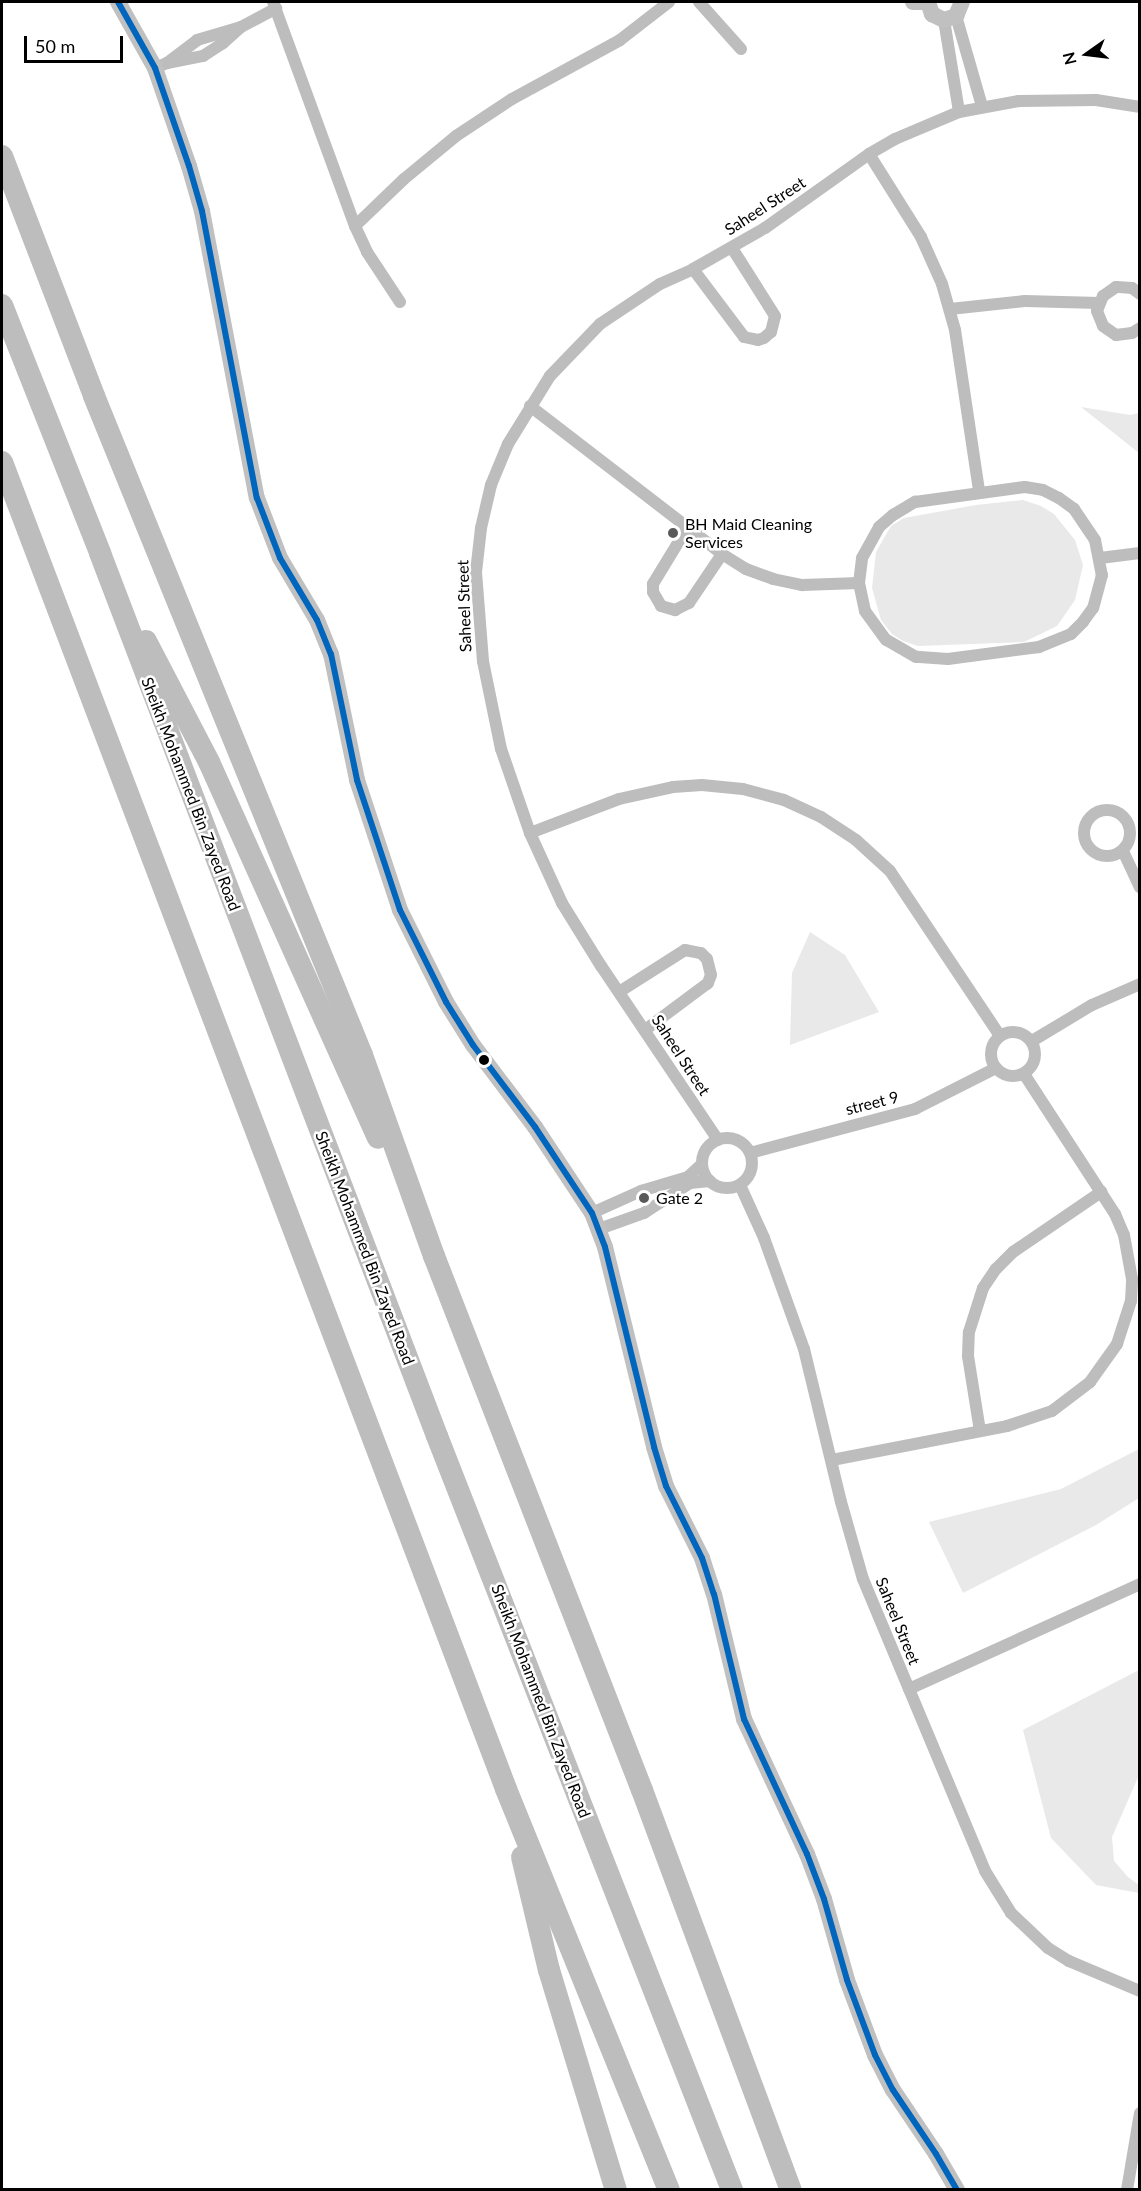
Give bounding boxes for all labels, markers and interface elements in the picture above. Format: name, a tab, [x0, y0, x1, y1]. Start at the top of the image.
scale bar	[27, 24, 126, 62]
north arrow	[1057, 24, 1117, 84]
text: 50 m	[35, 35, 75, 57]
text: N	[1058, 50, 1080, 67]
street label: Saheel Street	[721, 173, 809, 239]
place label: BH Maid Cleaning Services	[685, 514, 812, 552]
marker: BH Maid Cleaning Services	[666, 526, 680, 540]
street label: Saheel Street	[453, 560, 475, 652]
street label: Sheikh Mohammed Bin Zayed Road	[137, 674, 245, 914]
street label: Saheel Street	[648, 1011, 714, 1099]
unlabelled marker	[478, 1054, 490, 1066]
street label: street 9	[843, 1087, 901, 1119]
street label: Sheikh Mohammed Bin Zayed Road	[311, 1128, 419, 1368]
place label: Gate 2	[656, 1188, 703, 1208]
marker: Gate 2	[637, 1191, 651, 1205]
street label: Saheel Street	[872, 1575, 924, 1667]
street label: Sheikh Mohammed Bin Zayed Road	[487, 1581, 595, 1821]

